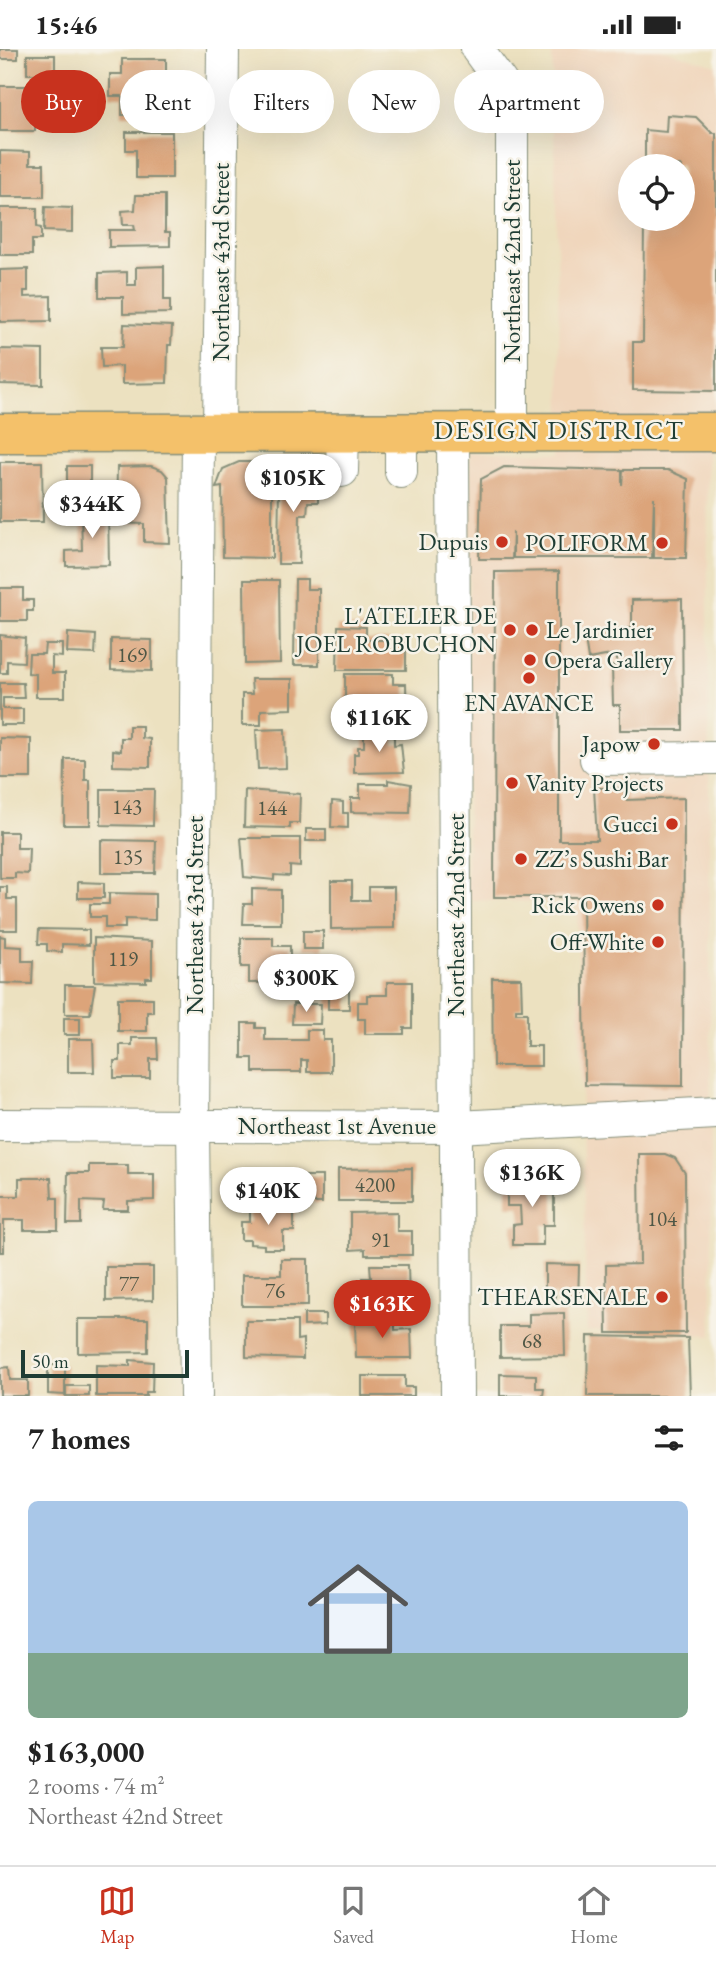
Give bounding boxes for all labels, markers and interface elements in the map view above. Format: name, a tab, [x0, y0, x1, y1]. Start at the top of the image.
text: 15:46	[35, 8, 97, 42]
chip: Buy	[21, 70, 106, 133]
chip: Rent	[120, 70, 215, 133]
chip: Filters	[229, 70, 334, 133]
chip: New	[348, 70, 440, 133]
chip: Apartment	[454, 70, 604, 133]
map controls	[618, 154, 695, 231]
button: locate	[618, 154, 695, 231]
street label: Northeast 42nd Street	[496, 159, 527, 363]
street label: Northeast 43rd Street	[205, 162, 236, 361]
district label: DESIGN DISTRICT	[433, 413, 685, 447]
pin: $105K	[244, 455, 342, 514]
text: $105K	[261, 462, 325, 492]
pin: $344K	[43, 481, 141, 540]
text: $344K	[60, 488, 124, 518]
place label: Dupuis	[419, 526, 488, 557]
place label: POLIFORM	[525, 527, 648, 558]
marker: Dupuis	[494, 534, 510, 550]
marker: POLIFORM	[654, 535, 670, 551]
place label: L'ATELIER DE JOEL ROBUCHON	[294, 600, 496, 659]
place label: Le Jardinier	[546, 614, 654, 645]
marker: L'ATELIER DE JOEL ROBUCHON	[502, 622, 518, 638]
marker: Le Jardinier	[524, 622, 540, 638]
house number: 169	[117, 641, 147, 668]
place label: Opera Gallery	[544, 644, 673, 675]
marker: Opera Gallery	[522, 652, 538, 668]
marker: EN AVANCE	[521, 670, 537, 686]
place label: EN AVANCE	[464, 687, 594, 718]
pin: $116K	[330, 695, 428, 754]
text: $116K	[347, 702, 411, 732]
place label: Japow	[580, 728, 641, 759]
marker: Japow	[646, 736, 662, 752]
place label: Vanity Projects	[526, 767, 663, 798]
marker: Vanity Projects	[504, 775, 520, 791]
house number: 143	[112, 793, 142, 820]
house number: 144	[257, 794, 288, 821]
place label: Gucci	[603, 808, 658, 839]
street label: Northeast 42nd Street	[440, 813, 471, 1017]
street label: Northeast 43rd Street	[179, 815, 210, 1014]
marker: Gucci	[664, 816, 680, 832]
house number: 135	[113, 843, 143, 870]
place label: ZZ’s Sushi Bar	[535, 843, 669, 874]
marker: ZZ’s Sushi Bar	[513, 851, 529, 867]
place label: Rick Owens	[531, 889, 644, 920]
marker: Rick Owens	[650, 897, 666, 913]
place label: Off-White	[550, 926, 644, 957]
marker: Off-White	[650, 934, 666, 950]
house number: 119	[108, 945, 138, 972]
pin: $300K	[257, 955, 355, 1014]
text: $300K	[274, 962, 338, 992]
street label: Northeast 1st Avenue	[238, 1110, 436, 1141]
pin: $136K	[483, 1149, 581, 1209]
text: $136K	[500, 1157, 564, 1187]
pin: $140K	[219, 1167, 317, 1227]
house number: 4200	[355, 1171, 395, 1198]
text: $140K	[236, 1175, 300, 1205]
house number: 104	[647, 1205, 678, 1232]
house number: 91	[371, 1226, 391, 1253]
house number: 77	[119, 1270, 140, 1297]
house number: 76	[265, 1277, 285, 1304]
pin: $163K	[333, 1281, 431, 1340]
place label: THEARSENALE	[477, 1281, 648, 1312]
text: $163K	[350, 1288, 414, 1318]
marker: THEARSENALE	[654, 1289, 670, 1305]
house number: 68	[522, 1327, 542, 1354]
scale bar	[21, 1347, 189, 1379]
text: 50 m	[32, 1349, 69, 1374]
text: 7 homes	[28, 1419, 130, 1458]
icon: filters	[650, 1419, 688, 1457]
icon: home	[295, 1546, 421, 1672]
text: $163,000	[28, 1732, 144, 1771]
text: 2 rooms · 74 m²	[28, 1771, 165, 1801]
text: Northeast 42nd Street	[28, 1801, 223, 1831]
tab: Map	[98, 1882, 136, 1949]
tab: Saved	[333, 1882, 374, 1949]
tab: Home	[571, 1882, 618, 1949]

